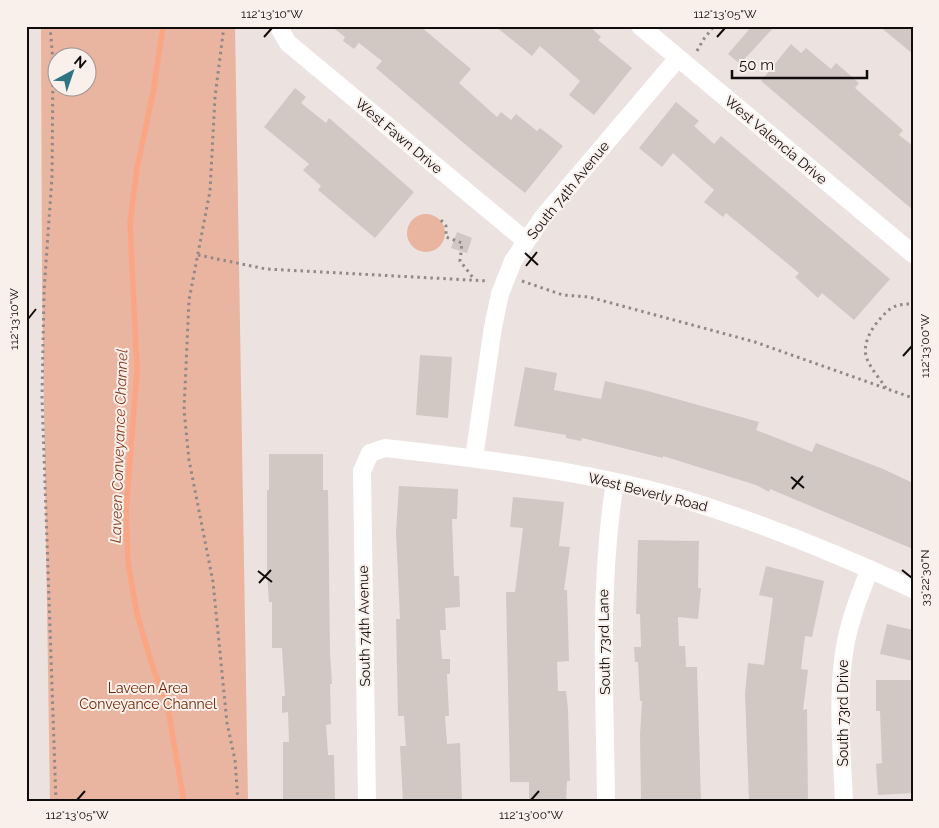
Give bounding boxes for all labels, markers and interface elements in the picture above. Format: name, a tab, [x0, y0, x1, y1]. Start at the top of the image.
text: 112°13'10"W	[241, 7, 303, 21]
text: 112°13'05"W	[693, 7, 757, 21]
north arrow	[48, 48, 98, 98]
scale bar	[732, 48, 866, 80]
text: N	[71, 52, 90, 72]
text: 50 m	[739, 56, 774, 74]
street label: West Valencia Drive	[722, 93, 830, 187]
street label: West Fawn Drive	[352, 95, 446, 177]
street label: South 74th Avenue	[524, 138, 612, 242]
text: 112°13'10"W	[7, 288, 21, 350]
text: 112°13'00"W	[918, 314, 932, 378]
water label: Laveen Conveyance Channel	[107, 349, 131, 543]
street label: West Beverly Road	[587, 469, 709, 515]
text: 33°22'30"N	[918, 550, 932, 606]
street label: South 74th Avenue	[355, 565, 373, 687]
street label: South 73rd Lane	[595, 589, 613, 695]
street label: South 73rd Drive	[835, 660, 851, 766]
park label: Laveen Area Conveyance Channel	[79, 680, 217, 712]
text: 112°13'05"W	[45, 808, 109, 822]
text: 112°13'00"W	[499, 808, 563, 822]

